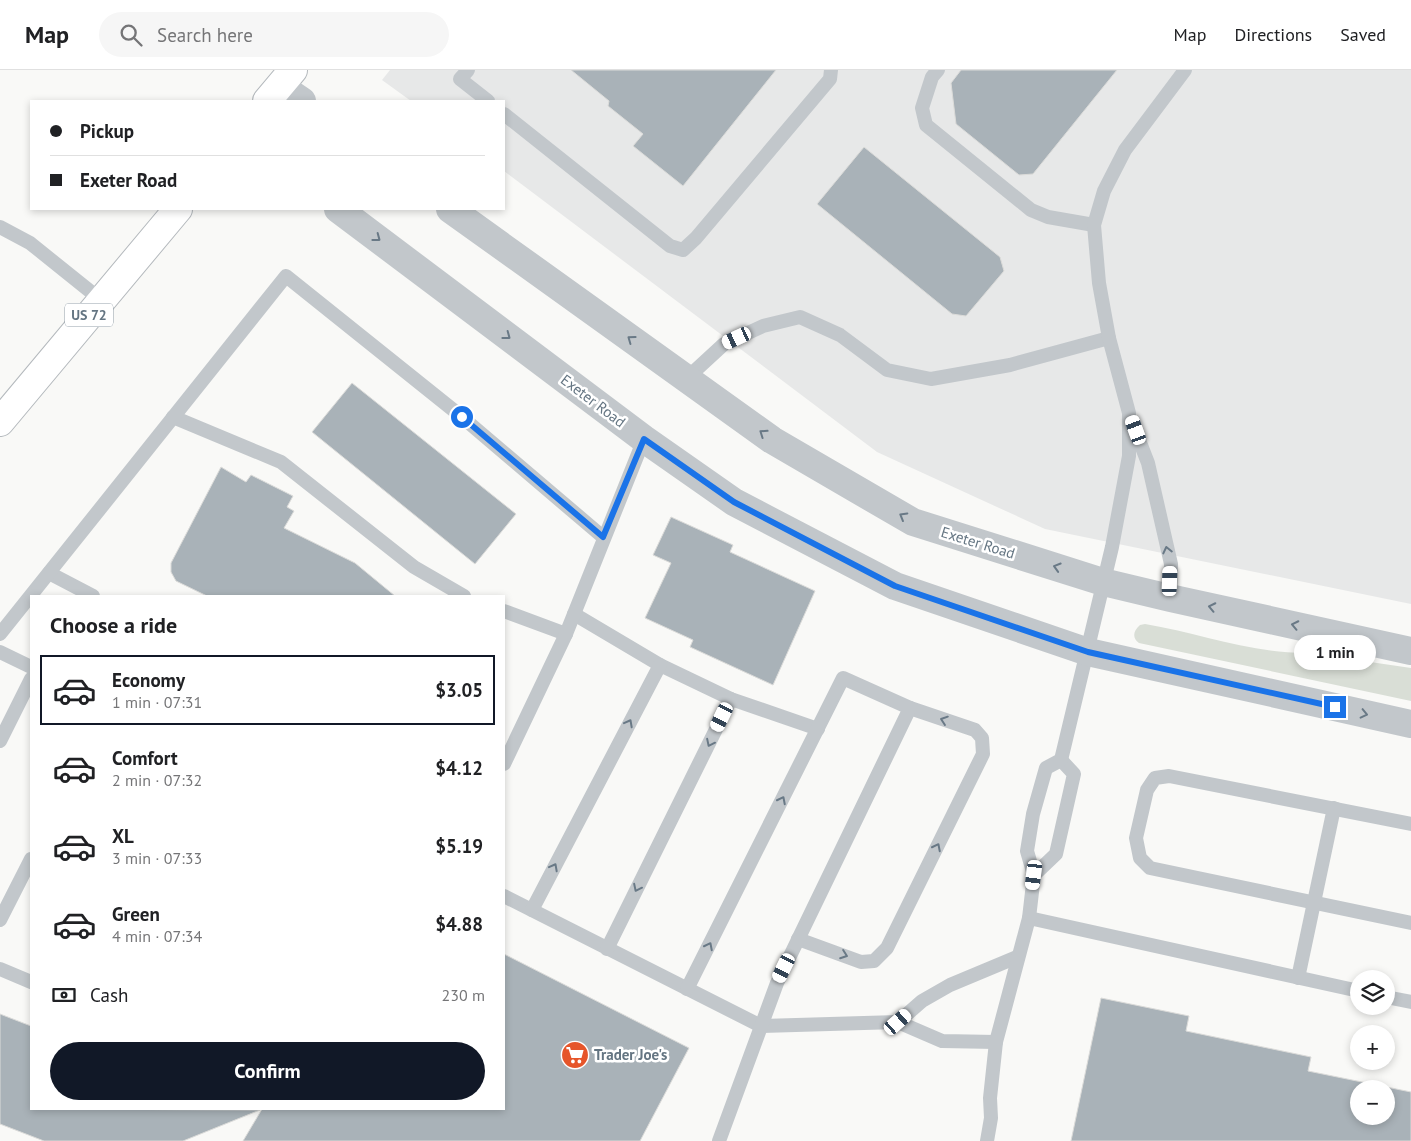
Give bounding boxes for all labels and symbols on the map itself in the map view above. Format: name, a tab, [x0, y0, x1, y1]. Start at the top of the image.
one-way arrow	[371, 232, 381, 241]
road number: US 72	[65, 304, 113, 326]
car	[720, 325, 753, 351]
one-way arrow	[501, 330, 510, 338]
one-way arrow	[627, 336, 637, 345]
street label: Exeter Road	[557, 370, 630, 431]
route start	[451, 406, 473, 428]
car	[1123, 413, 1148, 447]
one-way arrow	[759, 430, 769, 439]
one-way arrow	[899, 513, 908, 523]
street label: Exeter Road	[939, 522, 1017, 563]
one-way arrow	[1162, 545, 1173, 554]
one-way arrow	[1053, 563, 1061, 573]
car	[1161, 566, 1178, 596]
one-way arrow	[1207, 602, 1216, 613]
one-way arrow	[1291, 621, 1299, 631]
callout: 1 min	[1294, 634, 1376, 670]
route end	[1324, 696, 1346, 718]
car	[708, 700, 735, 734]
one-way arrow	[1359, 708, 1368, 719]
one-way arrow	[941, 716, 949, 726]
one-way arrow	[623, 719, 633, 728]
one-way arrow	[705, 738, 716, 747]
one-way arrow	[776, 797, 786, 806]
one-way arrow	[931, 843, 941, 852]
car	[1024, 859, 1043, 891]
one-way arrow	[548, 863, 558, 872]
one-way arrow	[633, 883, 643, 892]
one-way arrow	[703, 942, 713, 951]
one-way arrow	[839, 949, 848, 959]
car	[770, 951, 797, 985]
car	[881, 1006, 914, 1038]
supermarket icon: Trader Joe's	[560, 1040, 590, 1070]
place label: Trader Joe's	[594, 1045, 667, 1064]

